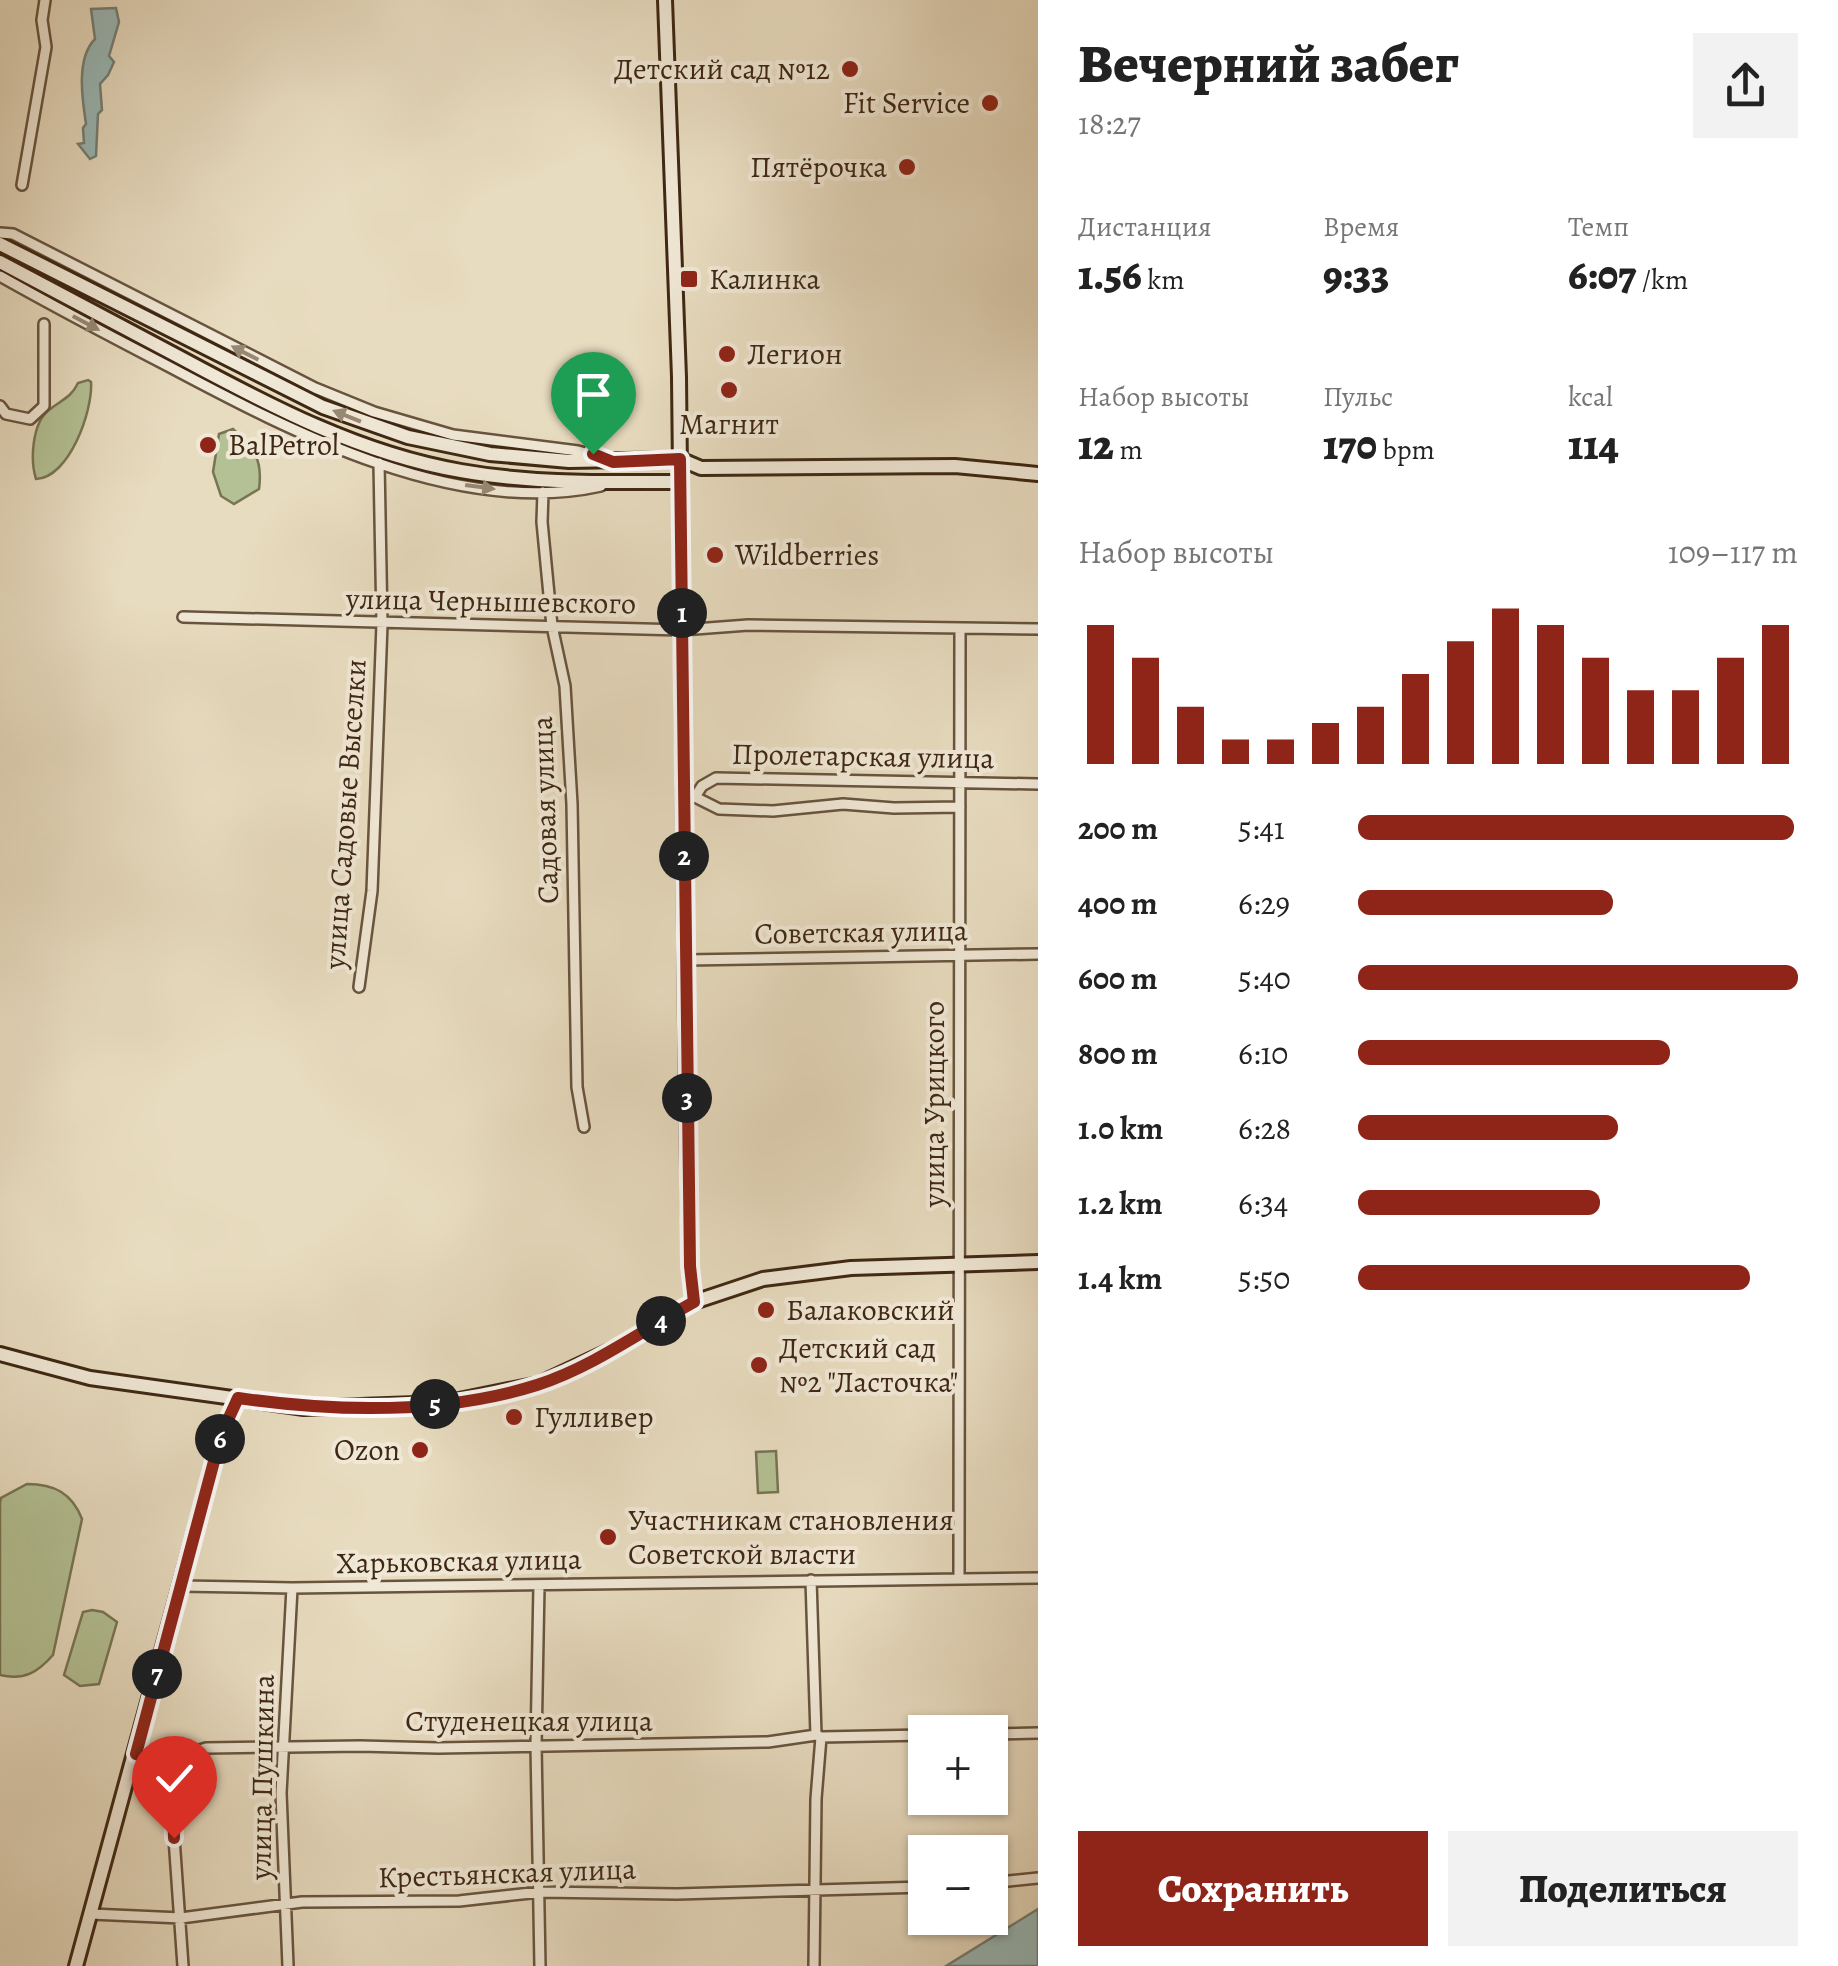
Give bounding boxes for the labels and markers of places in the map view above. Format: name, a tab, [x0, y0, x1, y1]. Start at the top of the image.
place label: Детский сад №12	[614, 49, 830, 89]
marker: Детский сад №12	[839, 58, 861, 80]
place label: Fit Service	[843, 83, 970, 123]
marker: Fit Service	[979, 92, 1001, 114]
place label: Пятёрочка	[750, 147, 887, 187]
marker: Пятёрочка	[896, 156, 918, 178]
place label: Калинка	[709, 259, 821, 299]
marker: Калинка	[678, 268, 700, 290]
place label: Легион	[747, 334, 842, 374]
marker: Легион	[716, 343, 738, 365]
pin	[551, 352, 636, 455]
marker: Магнит	[718, 379, 740, 401]
place label: Магнит	[679, 404, 779, 444]
place label: BalPetrol	[228, 425, 339, 465]
marker: BalPetrol	[197, 434, 219, 456]
place label: Wildberries	[734, 535, 879, 575]
marker: Wildberries	[704, 544, 726, 566]
pin: 1	[657, 588, 707, 638]
pin: 2	[659, 831, 709, 881]
pin: 3	[662, 1073, 712, 1123]
place label: Балаковский	[786, 1290, 955, 1330]
pin: 4	[636, 1296, 686, 1346]
marker: Балаковский	[755, 1299, 777, 1321]
place label: Детский сад №2 "Ласточка"	[779, 1328, 959, 1402]
marker: Детский сад №2 "Ласточка"	[748, 1354, 770, 1376]
pin: 5	[410, 1379, 460, 1429]
place label: Гулливер	[534, 1397, 654, 1437]
marker: Гулливер	[503, 1406, 525, 1428]
pin: 6	[195, 1414, 245, 1464]
place label: Ozon	[334, 1430, 400, 1470]
marker: Ozon	[409, 1439, 431, 1461]
place label: Участникам становления Советской власти	[628, 1500, 954, 1574]
marker: Участникам становления Советской власти	[597, 1526, 619, 1548]
pin: 7	[132, 1649, 182, 1699]
pin	[132, 1736, 217, 1839]

